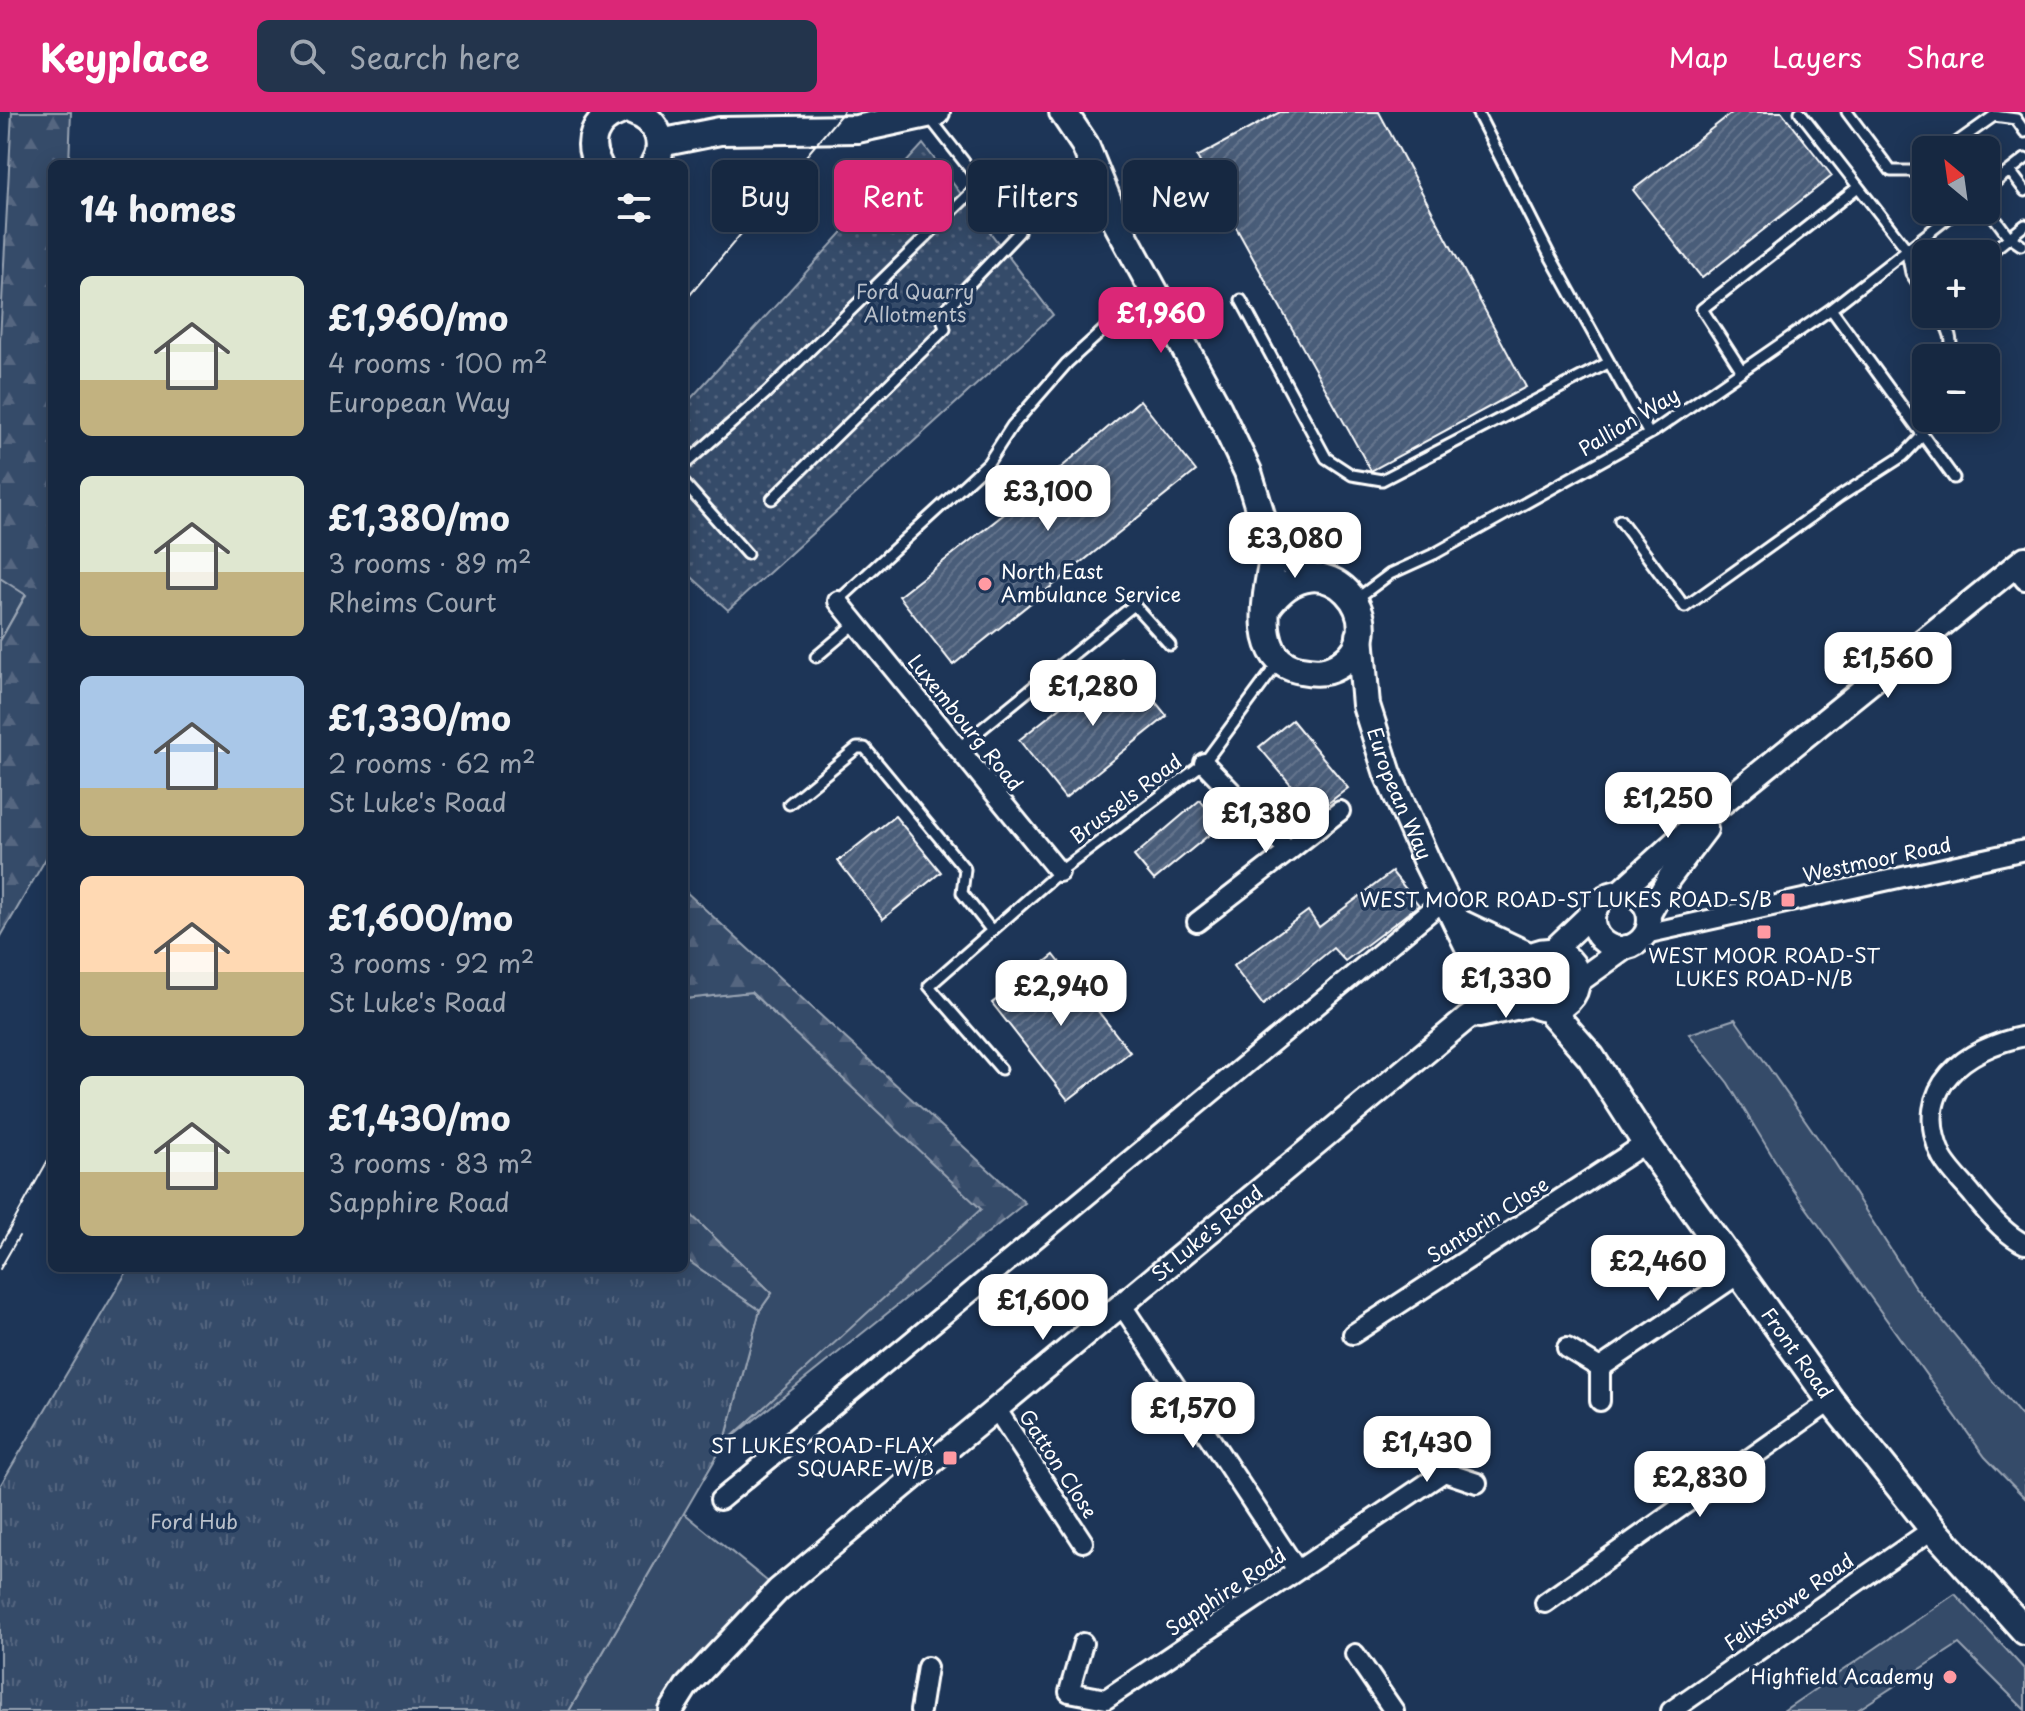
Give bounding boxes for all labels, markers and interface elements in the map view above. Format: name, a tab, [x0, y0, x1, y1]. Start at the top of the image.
search box	[257, 20, 817, 92]
text: Keyplace	[40, 28, 209, 85]
icon: search	[285, 34, 329, 78]
text: Search here	[349, 34, 521, 79]
text: Map	[1668, 35, 1728, 78]
text: Layers	[1772, 35, 1862, 78]
text: Share	[1906, 35, 1985, 78]
north arrow	[1912, 136, 2000, 224]
map controls	[1912, 136, 2000, 432]
chip: Buy	[712, 160, 818, 232]
chip: Rent	[834, 160, 952, 232]
chip: Filters	[968, 160, 1107, 232]
chip: New	[1123, 160, 1237, 232]
text: 14 homes	[80, 182, 236, 234]
icon: filters	[612, 186, 656, 230]
button: +	[1912, 240, 2000, 328]
park label: Ford Quarry Allotments	[856, 276, 974, 329]
pin: £1,960	[1096, 287, 1226, 355]
text: £1,960/mo	[328, 291, 508, 343]
text: £1,960	[1116, 293, 1206, 332]
icon: home	[144, 308, 240, 404]
text: 4 rooms · 100 m²	[328, 343, 548, 382]
button: −	[1912, 344, 2000, 432]
street label: Pallion Way	[1572, 379, 1685, 463]
text: European Way	[328, 382, 511, 421]
pin: £3,100	[983, 465, 1113, 533]
text: £3,100	[1003, 471, 1093, 510]
text: £1,380/mo	[328, 491, 510, 543]
icon: home	[144, 508, 240, 604]
pin: £3,080	[1230, 512, 1360, 580]
text: £3,080	[1247, 518, 1343, 557]
text: 3 rooms · 89 m²	[328, 543, 532, 582]
place label: North East Ambulance Service	[1001, 556, 1181, 609]
marker: North East Ambulance Service	[976, 575, 994, 593]
text: Rheims Court	[328, 582, 497, 621]
pin: £1,560	[1823, 632, 1953, 700]
text: £1,560	[1843, 638, 1933, 677]
street label: Luxembourg Road	[901, 647, 1031, 797]
pin: £1,280	[1028, 660, 1158, 728]
text: £1,280	[1048, 666, 1138, 705]
text: £1,330/mo	[328, 691, 511, 743]
icon: home	[144, 708, 240, 804]
street label: European Way	[1360, 723, 1440, 864]
text: 2 rooms · 62 m²	[328, 743, 536, 782]
street label: Brussels Road	[1063, 746, 1188, 850]
pin: £1,250	[1603, 772, 1733, 840]
text: £1,250	[1623, 778, 1713, 817]
text: St Luke's Road	[328, 782, 507, 821]
pin: £1,380	[1201, 787, 1331, 855]
text: £1,380	[1221, 793, 1311, 832]
street label: Westmoor Road	[1800, 829, 1954, 889]
place label: WEST MOOR ROAD-ST LUKES ROAD-S/B	[1360, 884, 1772, 914]
text: £1,600/mo	[328, 891, 513, 943]
marker: WEST MOOR ROAD-ST LUKES ROAD-S/B	[1779, 891, 1797, 909]
icon: home	[144, 908, 240, 1004]
marker: WEST MOOR ROAD-ST LUKES ROAD-N/B	[1755, 923, 1773, 941]
place label: WEST MOOR ROAD-ST LUKES ROAD-N/B	[1648, 940, 1880, 993]
text: 3 rooms · 92 m²	[328, 943, 534, 982]
pin: £1,330	[1441, 952, 1571, 1020]
text: £1,330	[1460, 958, 1552, 997]
pin: £2,940	[996, 960, 1126, 1028]
text: £2,940	[1014, 966, 1108, 1005]
text: St Luke's Road	[328, 982, 507, 1021]
text: £1,430/mo	[328, 1091, 511, 1143]
icon: home	[144, 1108, 240, 1204]
text: 3 rooms · 83 m²	[328, 1143, 533, 1182]
street label: Santorin Close	[1421, 1169, 1554, 1270]
street label: St Luke's Road	[1144, 1177, 1269, 1288]
text: Sapphire Road	[328, 1182, 510, 1221]
pin: £2,460	[1593, 1235, 1723, 1303]
text: £2,460	[1609, 1241, 1707, 1280]
pin: £1,600	[978, 1274, 1108, 1342]
text: £1,600	[997, 1280, 1089, 1319]
street label: Front Road	[1755, 1301, 1841, 1404]
pin: £1,570	[1128, 1382, 1258, 1450]
text: £1,570	[1150, 1388, 1237, 1427]
street label: Gatton Close	[1012, 1403, 1105, 1524]
pin: £1,430	[1362, 1416, 1492, 1484]
text: £1,430	[1382, 1422, 1472, 1461]
place label: ST LUKES ROAD-FLAX SQUARE-W/B	[711, 1430, 934, 1483]
marker: ST LUKES ROAD-FLAX SQUARE-W/B	[941, 1449, 959, 1467]
pin: £2,830	[1635, 1451, 1765, 1519]
text: £2,830	[1652, 1457, 1748, 1496]
park label: Ford Hub	[150, 1506, 238, 1536]
street label: Sapphire Road	[1159, 1540, 1292, 1643]
street label: Felixstowe Road	[1717, 1545, 1860, 1657]
place label: Highfield Academy	[1751, 1661, 1934, 1691]
marker: Highfield Academy	[1941, 1668, 1959, 1686]

